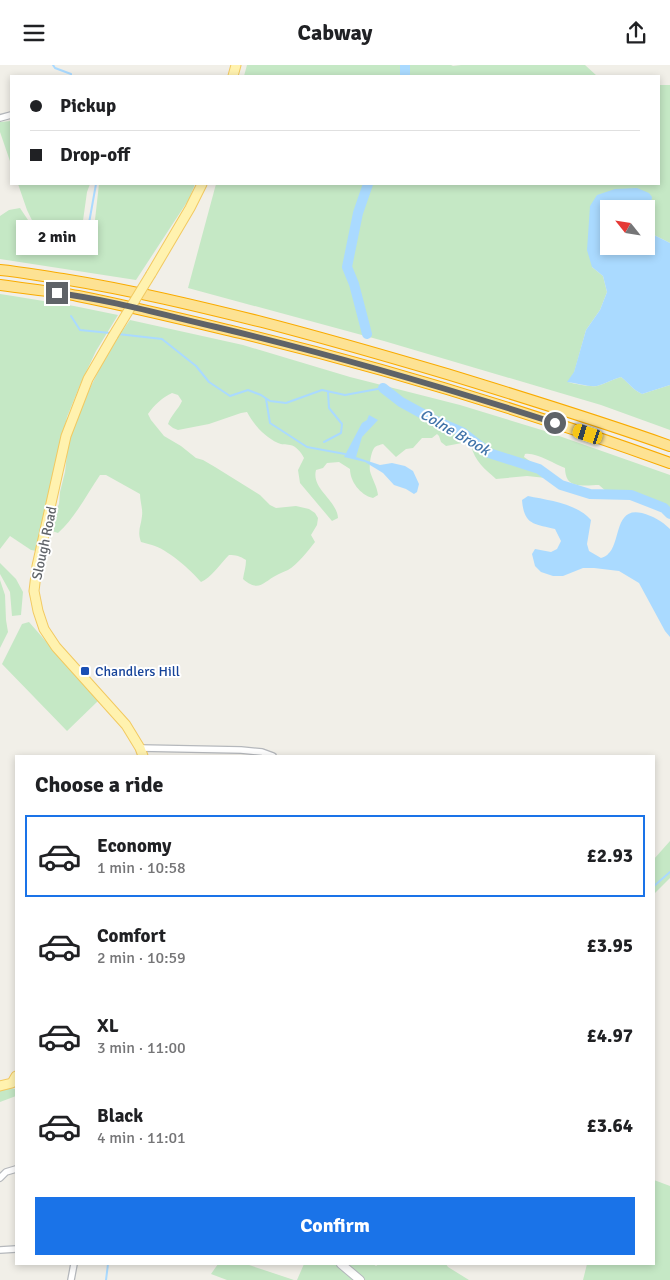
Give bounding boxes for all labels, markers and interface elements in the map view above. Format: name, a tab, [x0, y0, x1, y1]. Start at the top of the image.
icon: menu	[20, 19, 48, 47]
text: Cabway	[298, 19, 372, 46]
icon: share	[622, 19, 650, 47]
text: Pickup	[60, 94, 116, 118]
text: Drop-off	[60, 143, 130, 167]
north arrow	[600, 200, 655, 255]
map controls	[600, 200, 655, 255]
callout: 2 min	[16, 221, 98, 255]
text: 2 min	[38, 227, 76, 247]
route end	[46, 282, 68, 304]
water label: Colne Brook	[417, 405, 494, 460]
route start	[544, 412, 566, 434]
car	[571, 422, 604, 446]
street label: Slough Road	[28, 505, 61, 581]
place label: Chandlers Hill	[95, 663, 180, 680]
marker: Chandlers Hill	[79, 665, 91, 677]
text: Choose a ride	[35, 771, 163, 798]
icon: car	[37, 834, 82, 879]
text: Economy	[97, 834, 171, 858]
text: £2.93	[587, 844, 633, 868]
text: 1 min · 10:58	[97, 858, 186, 878]
icon: car	[37, 924, 82, 969]
text: Comfort	[97, 924, 166, 948]
text: £3.95	[587, 934, 633, 958]
text: 2 min · 10:59	[97, 948, 186, 968]
icon: car	[37, 1014, 82, 1059]
text: XL	[97, 1014, 119, 1038]
text: £4.97	[587, 1024, 633, 1048]
text: 3 min · 11:00	[97, 1038, 186, 1058]
icon: car	[37, 1104, 82, 1149]
text: Black	[97, 1104, 143, 1128]
text: £3.64	[587, 1114, 633, 1138]
text: 4 min · 11:01	[97, 1128, 186, 1148]
button: Confirm	[35, 1197, 635, 1255]

